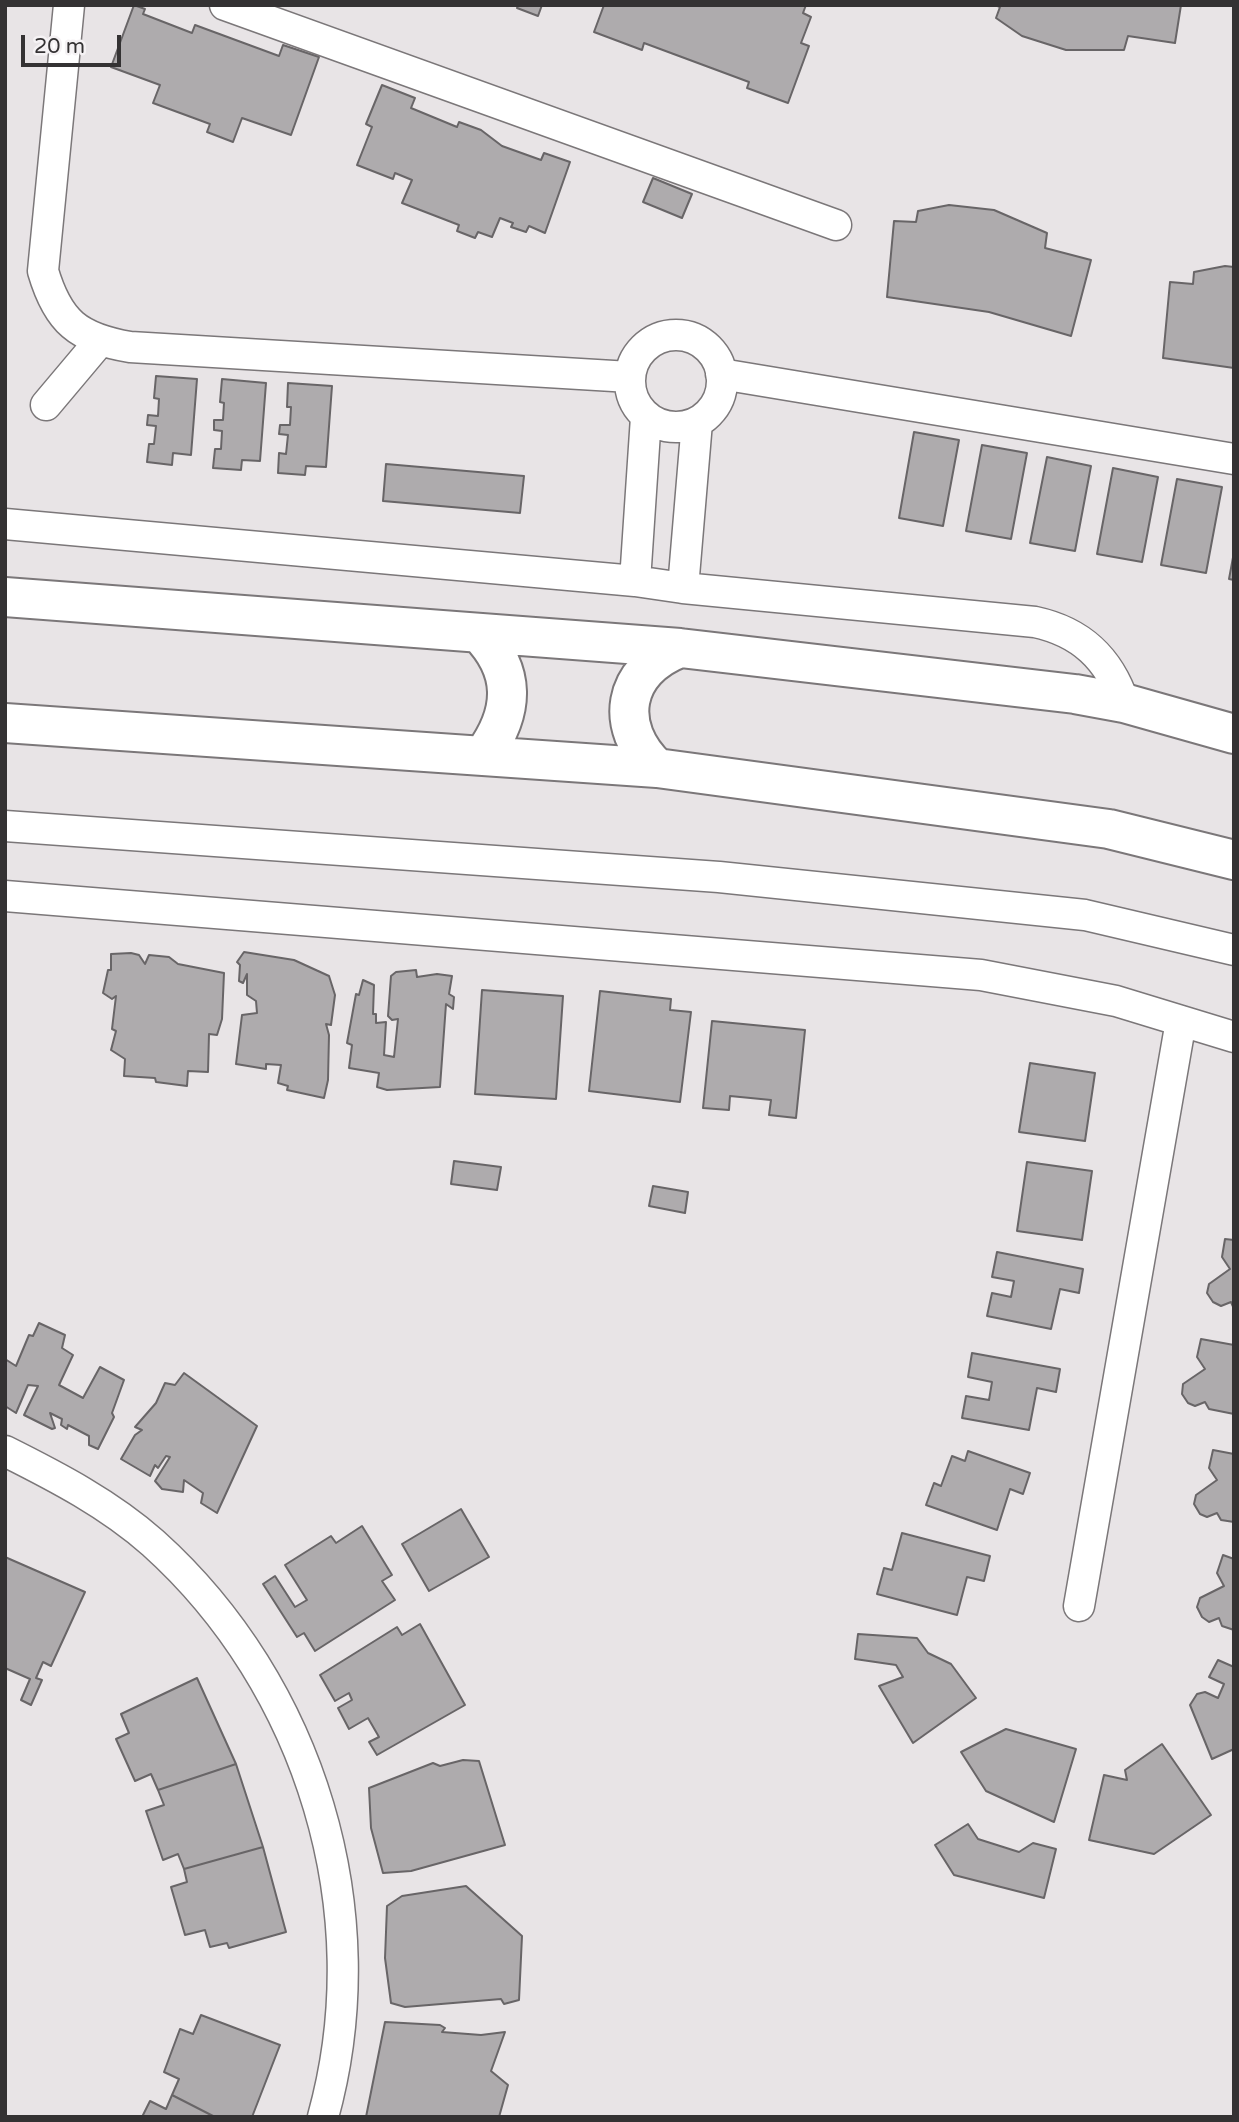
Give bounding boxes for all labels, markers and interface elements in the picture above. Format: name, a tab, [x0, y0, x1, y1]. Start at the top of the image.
scale bar	[24, 21, 124, 65]
text: 20 m	[34, 34, 85, 59]

